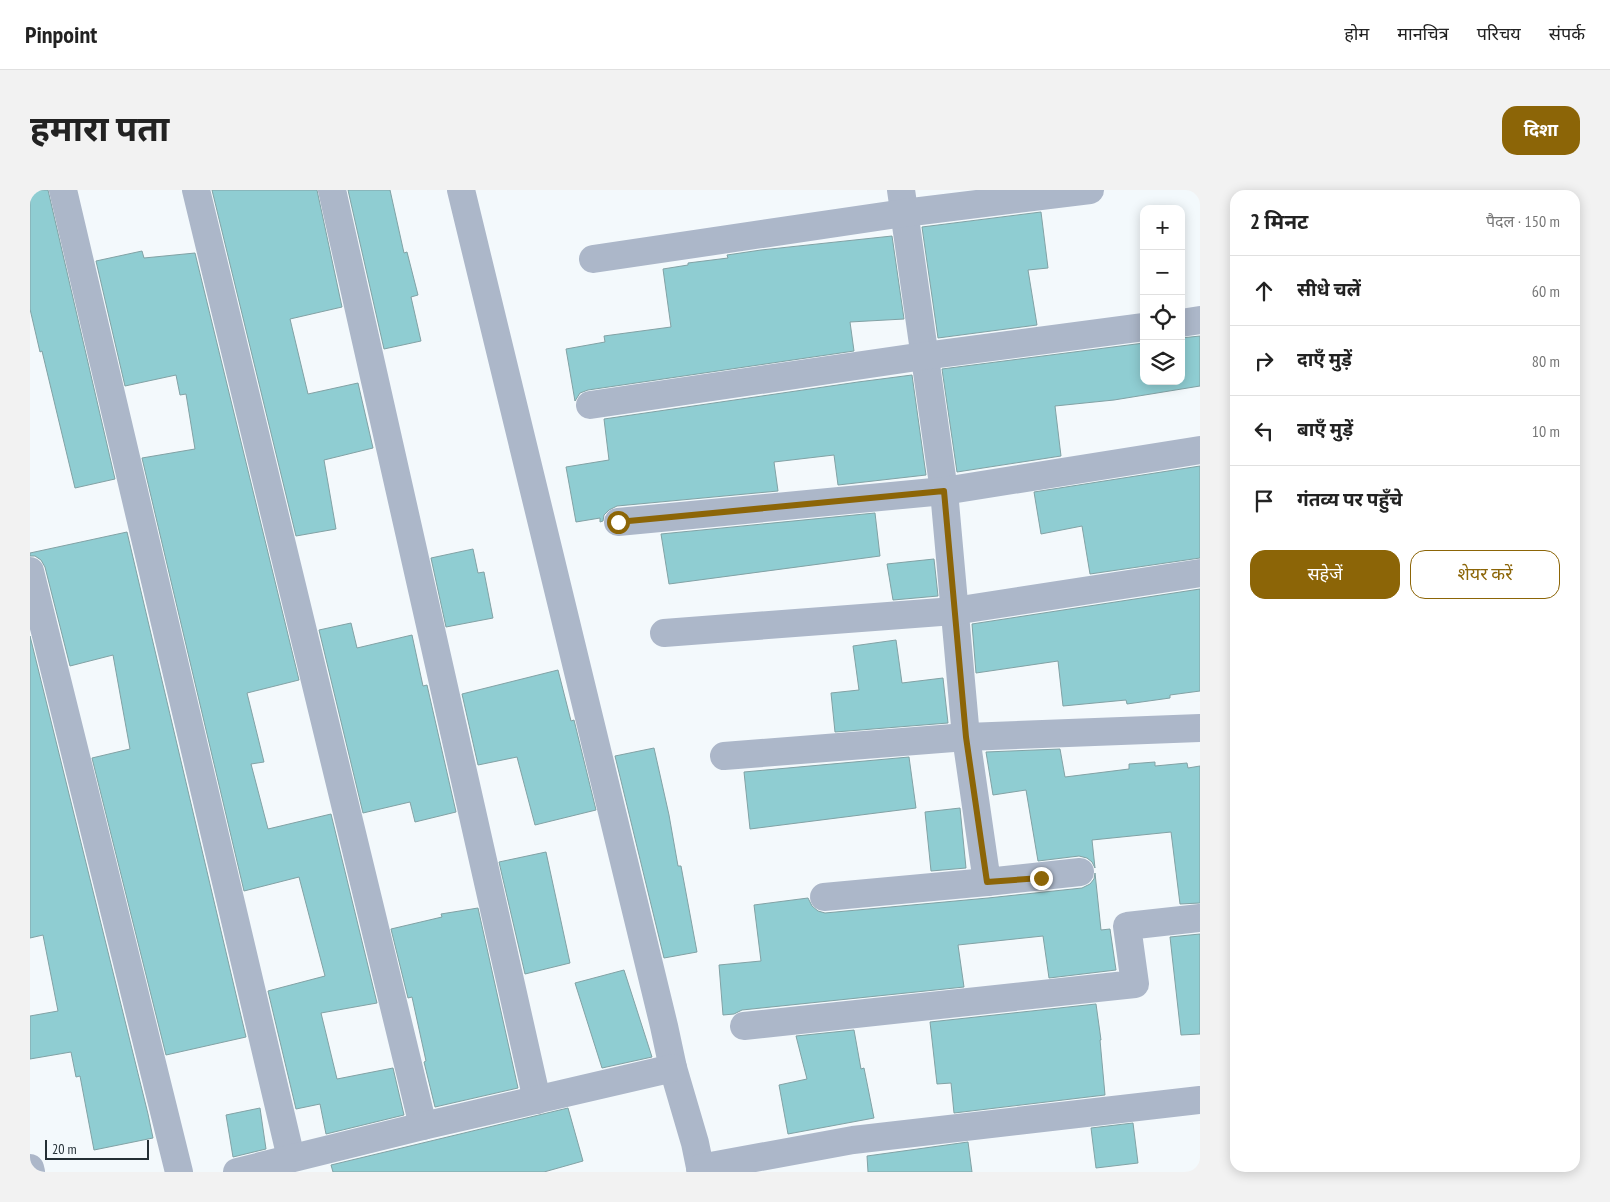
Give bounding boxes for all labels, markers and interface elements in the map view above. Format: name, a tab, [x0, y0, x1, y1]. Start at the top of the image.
text: Pinpoint	[25, 19, 97, 50]
text: होम	[1344, 22, 1369, 45]
text: मानचित्र	[1397, 22, 1449, 45]
text: परिचय	[1477, 22, 1521, 45]
text: संपर्क	[1549, 22, 1585, 45]
text: हमारा पता	[30, 105, 169, 151]
button: दिशा	[1502, 106, 1580, 155]
map controls	[1140, 205, 1185, 385]
button: +	[1140, 205, 1185, 250]
text: 2 मिनट	[1250, 208, 1308, 235]
text: पैदल · 150 m	[1486, 211, 1560, 231]
button: −	[1140, 250, 1185, 295]
icon: ahead	[1250, 277, 1278, 305]
text: सीधे चलें	[1297, 277, 1361, 301]
text: 60 m	[1532, 281, 1560, 301]
button: locate	[1140, 295, 1185, 340]
button: layers	[1140, 340, 1185, 385]
icon: right	[1250, 347, 1278, 375]
text: दाएँ मुड़ें	[1297, 347, 1352, 371]
text: 80 m	[1532, 351, 1560, 371]
icon: left	[1250, 417, 1278, 445]
text: बाएँ मुड़ें	[1297, 417, 1353, 441]
text: 10 m	[1532, 421, 1560, 441]
icon: arrive	[1250, 487, 1278, 515]
text: गंतव्य पर पहुँचे	[1297, 487, 1402, 511]
route start	[607, 511, 630, 534]
button: सहेजें	[1250, 550, 1400, 599]
button: शेयर करें	[1410, 550, 1560, 599]
route end	[1030, 867, 1053, 890]
scale bar	[45, 1137, 149, 1160]
text: 20 m	[52, 1140, 77, 1158]

